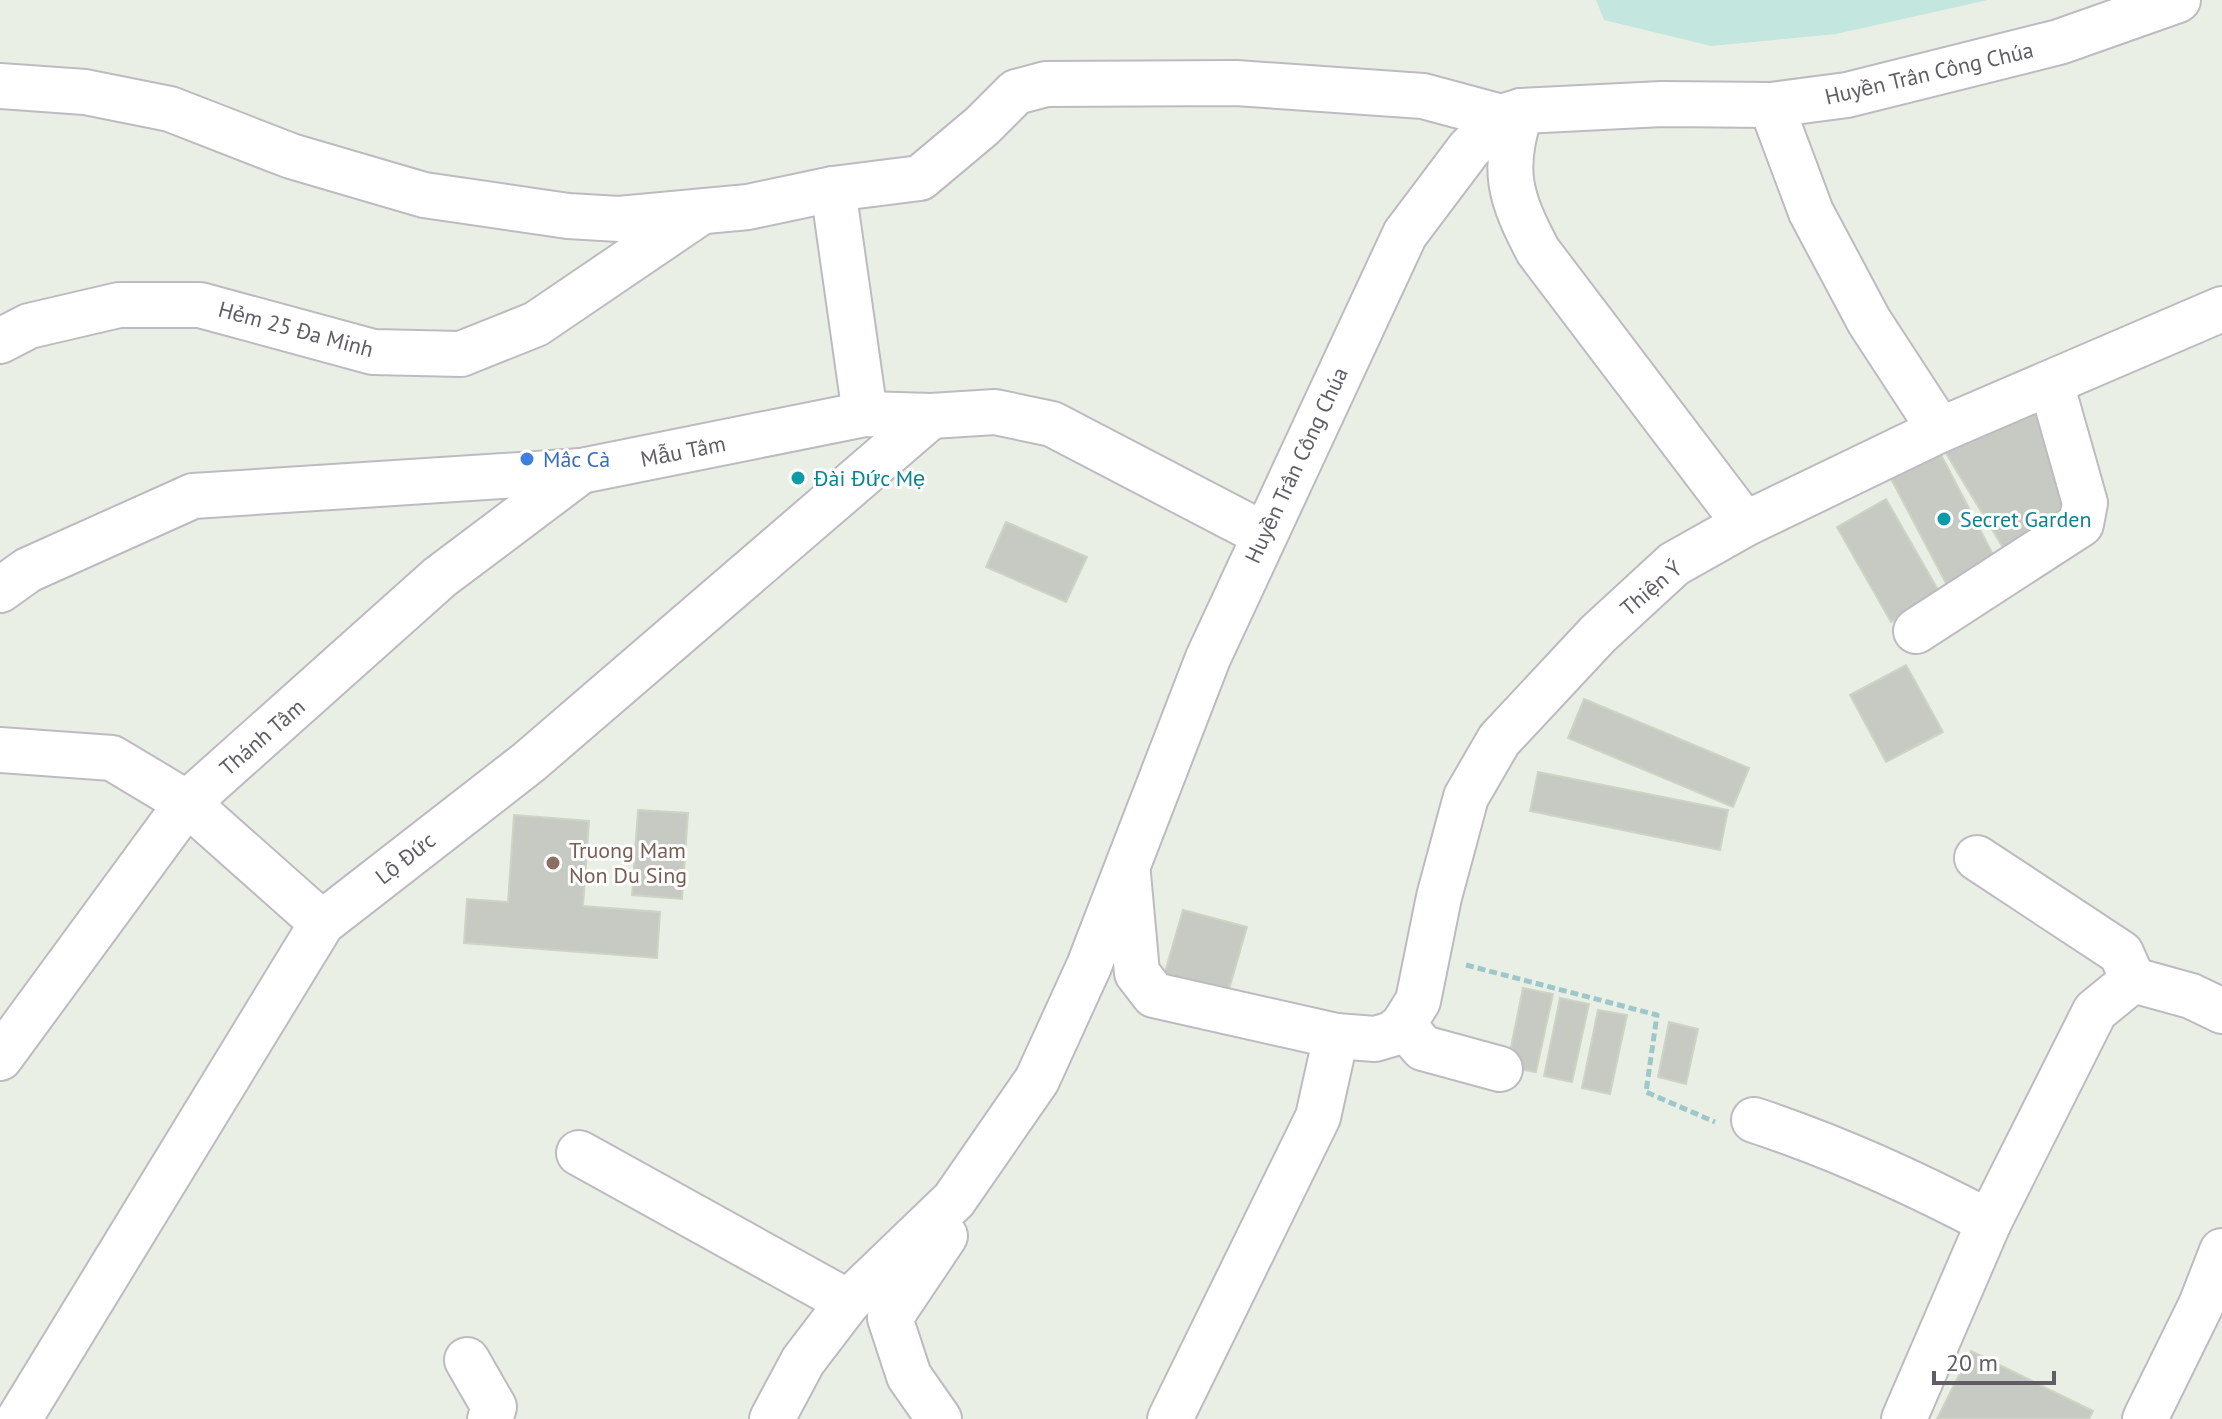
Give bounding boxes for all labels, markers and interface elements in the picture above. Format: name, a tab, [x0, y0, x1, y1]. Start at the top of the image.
street label: Huyền Trân Công Chúa	[1822, 35, 2036, 111]
street label: Hẻm 25 Đa Minh	[215, 295, 377, 363]
street label: Huyền Trân Công Chúa	[1238, 362, 1354, 568]
street label: Mẫu Tâm	[638, 429, 728, 473]
place label: Mâc Cà	[543, 445, 610, 473]
marker: Mâc Cà	[518, 450, 536, 468]
place label: Đài Đức Mẹ	[813, 464, 925, 492]
marker: Đài Đức Mẹ	[789, 469, 807, 487]
place label: Secret Garden	[1960, 505, 2091, 533]
marker: Secret Garden	[1935, 510, 1953, 528]
street label: Thiện Ý	[1614, 554, 1688, 622]
street label: Thánh Tâm	[214, 692, 310, 782]
street label: Lộ Đức	[369, 826, 441, 890]
place label: Truong Mam Non Du Sing	[569, 836, 687, 889]
marker: Truong Mam Non Du Sing	[544, 854, 562, 872]
scale bar	[1934, 1335, 2054, 1385]
text: 20 m	[1946, 1347, 1998, 1378]

